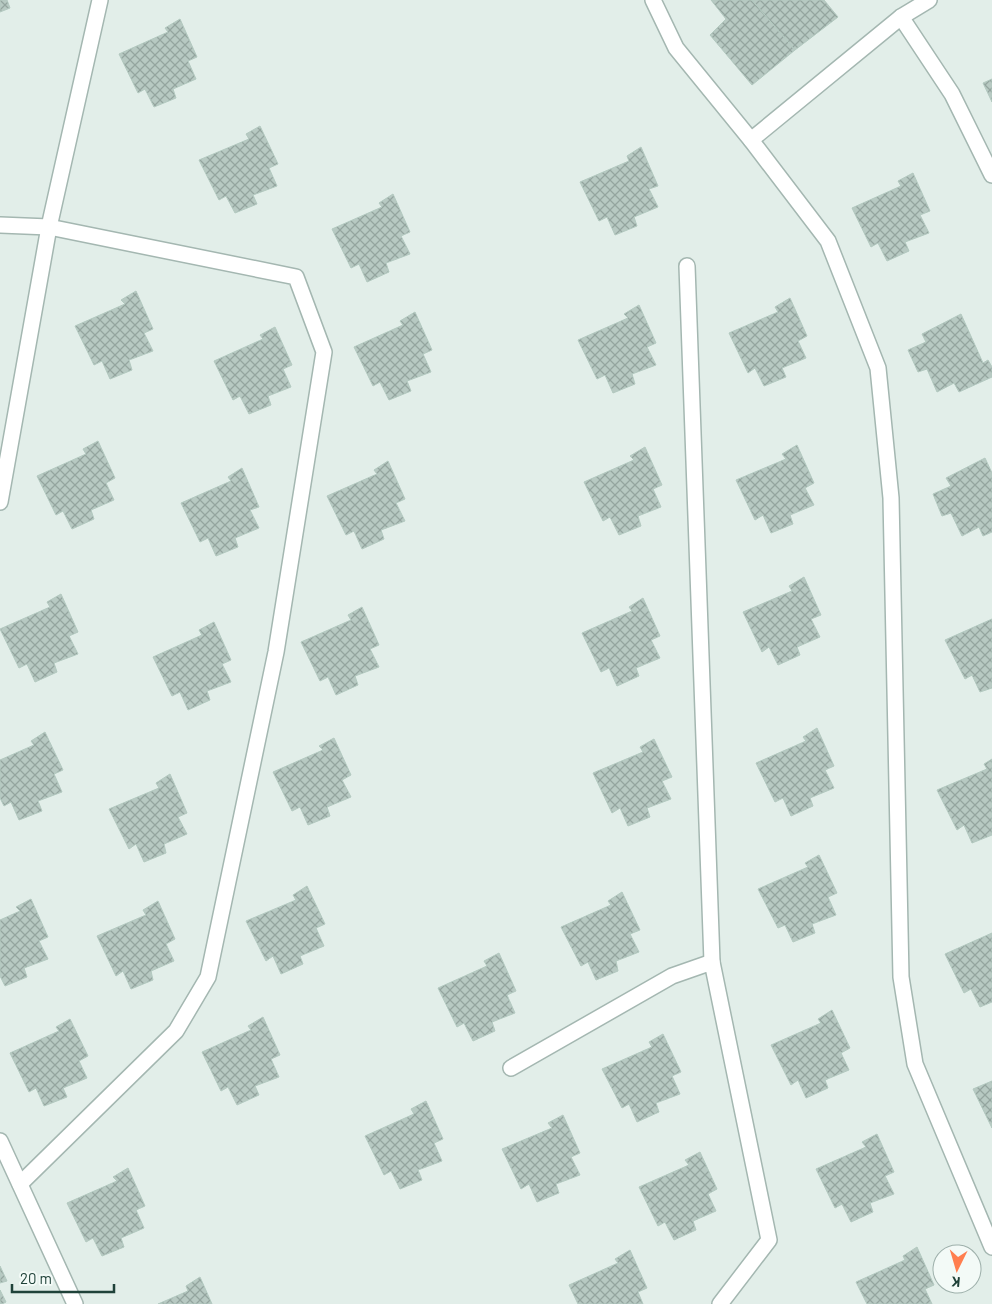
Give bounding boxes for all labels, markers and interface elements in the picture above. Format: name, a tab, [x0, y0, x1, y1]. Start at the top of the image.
north arrow	[932, 1244, 982, 1294]
scale bar	[12, 1262, 115, 1294]
text: 20 m	[20, 1269, 52, 1287]
text: K	[950, 1274, 961, 1291]

